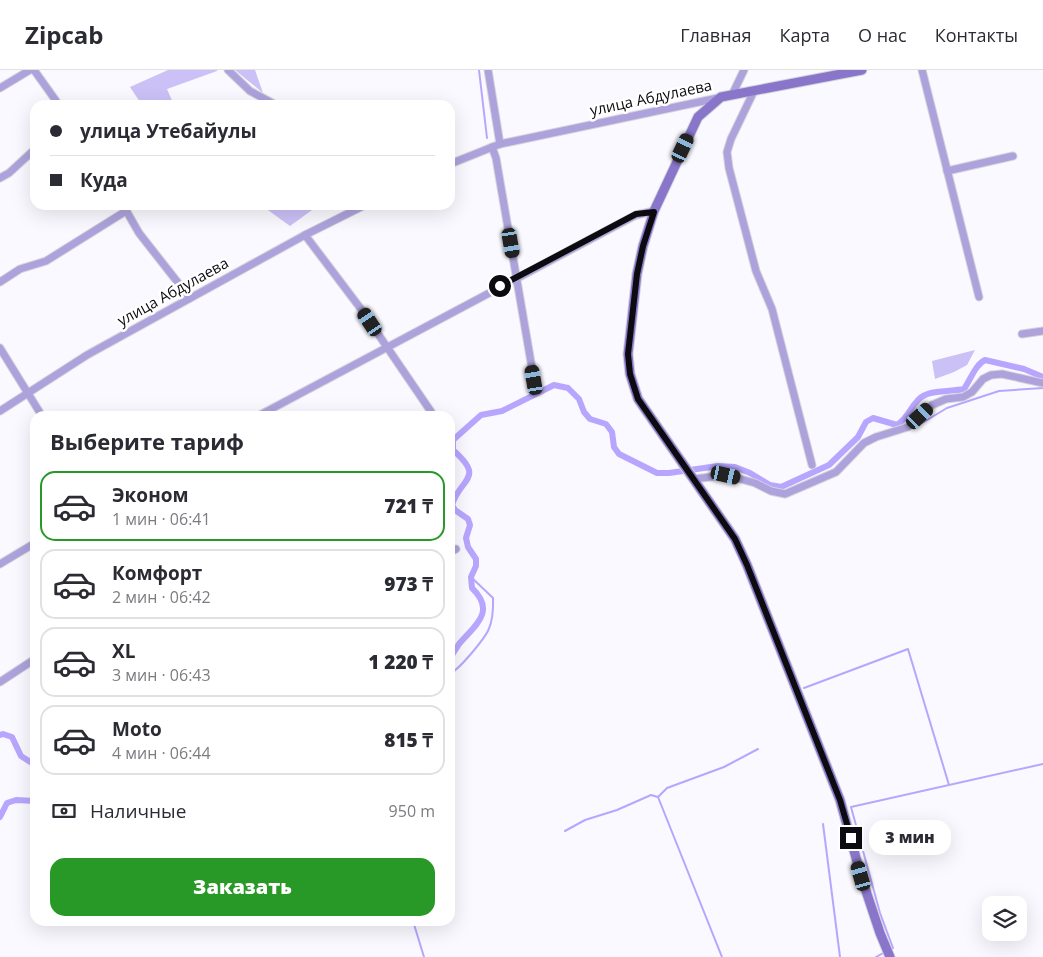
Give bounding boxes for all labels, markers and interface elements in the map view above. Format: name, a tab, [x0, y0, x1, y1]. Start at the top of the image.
text: Zipcab	[25, 18, 103, 51]
text: Главная	[680, 23, 752, 47]
text: Карта	[780, 23, 830, 47]
text: О нас	[858, 23, 907, 47]
text: Контакты	[935, 23, 1018, 47]
street label: улица Абдулаева	[588, 74, 714, 120]
text: улица Утебайулы	[80, 118, 257, 144]
car	[669, 131, 696, 165]
text: Куда	[80, 167, 128, 193]
car	[501, 227, 520, 259]
street label: улица Абдулаева	[113, 252, 232, 330]
route start	[489, 275, 511, 297]
car	[355, 305, 384, 339]
car	[524, 364, 543, 396]
car	[903, 400, 936, 432]
text: Выберите тариф	[50, 426, 244, 456]
car	[709, 464, 742, 486]
text: Эконом	[112, 482, 189, 508]
icon: car	[52, 484, 97, 529]
text: 721 ₸	[384, 493, 433, 519]
text: 1 мин · 06:41	[112, 508, 211, 530]
text: Комфорт	[112, 560, 202, 586]
icon: car	[52, 562, 97, 607]
text: 973 ₸	[384, 571, 433, 597]
text: 2 мин · 06:42	[112, 586, 211, 608]
text: XL	[112, 638, 135, 664]
icon: car	[52, 640, 97, 685]
text: 1 220 ₸	[368, 649, 433, 675]
text: 3 мин · 06:43	[112, 664, 211, 686]
text: Moto	[112, 716, 162, 742]
icon: car	[52, 718, 97, 763]
text: 815 ₸	[384, 727, 433, 753]
text: 4 мин · 06:44	[112, 742, 211, 764]
icon: cash	[50, 797, 78, 825]
text: Наличные	[90, 798, 186, 824]
text: 950 m	[389, 800, 435, 822]
callout: 3 мин	[868, 820, 951, 856]
text: 3 мин	[885, 826, 935, 848]
route end	[840, 827, 862, 849]
button: Заказать	[50, 858, 435, 916]
car	[849, 860, 872, 892]
map controls	[982, 896, 1027, 941]
button: layers	[982, 896, 1027, 941]

